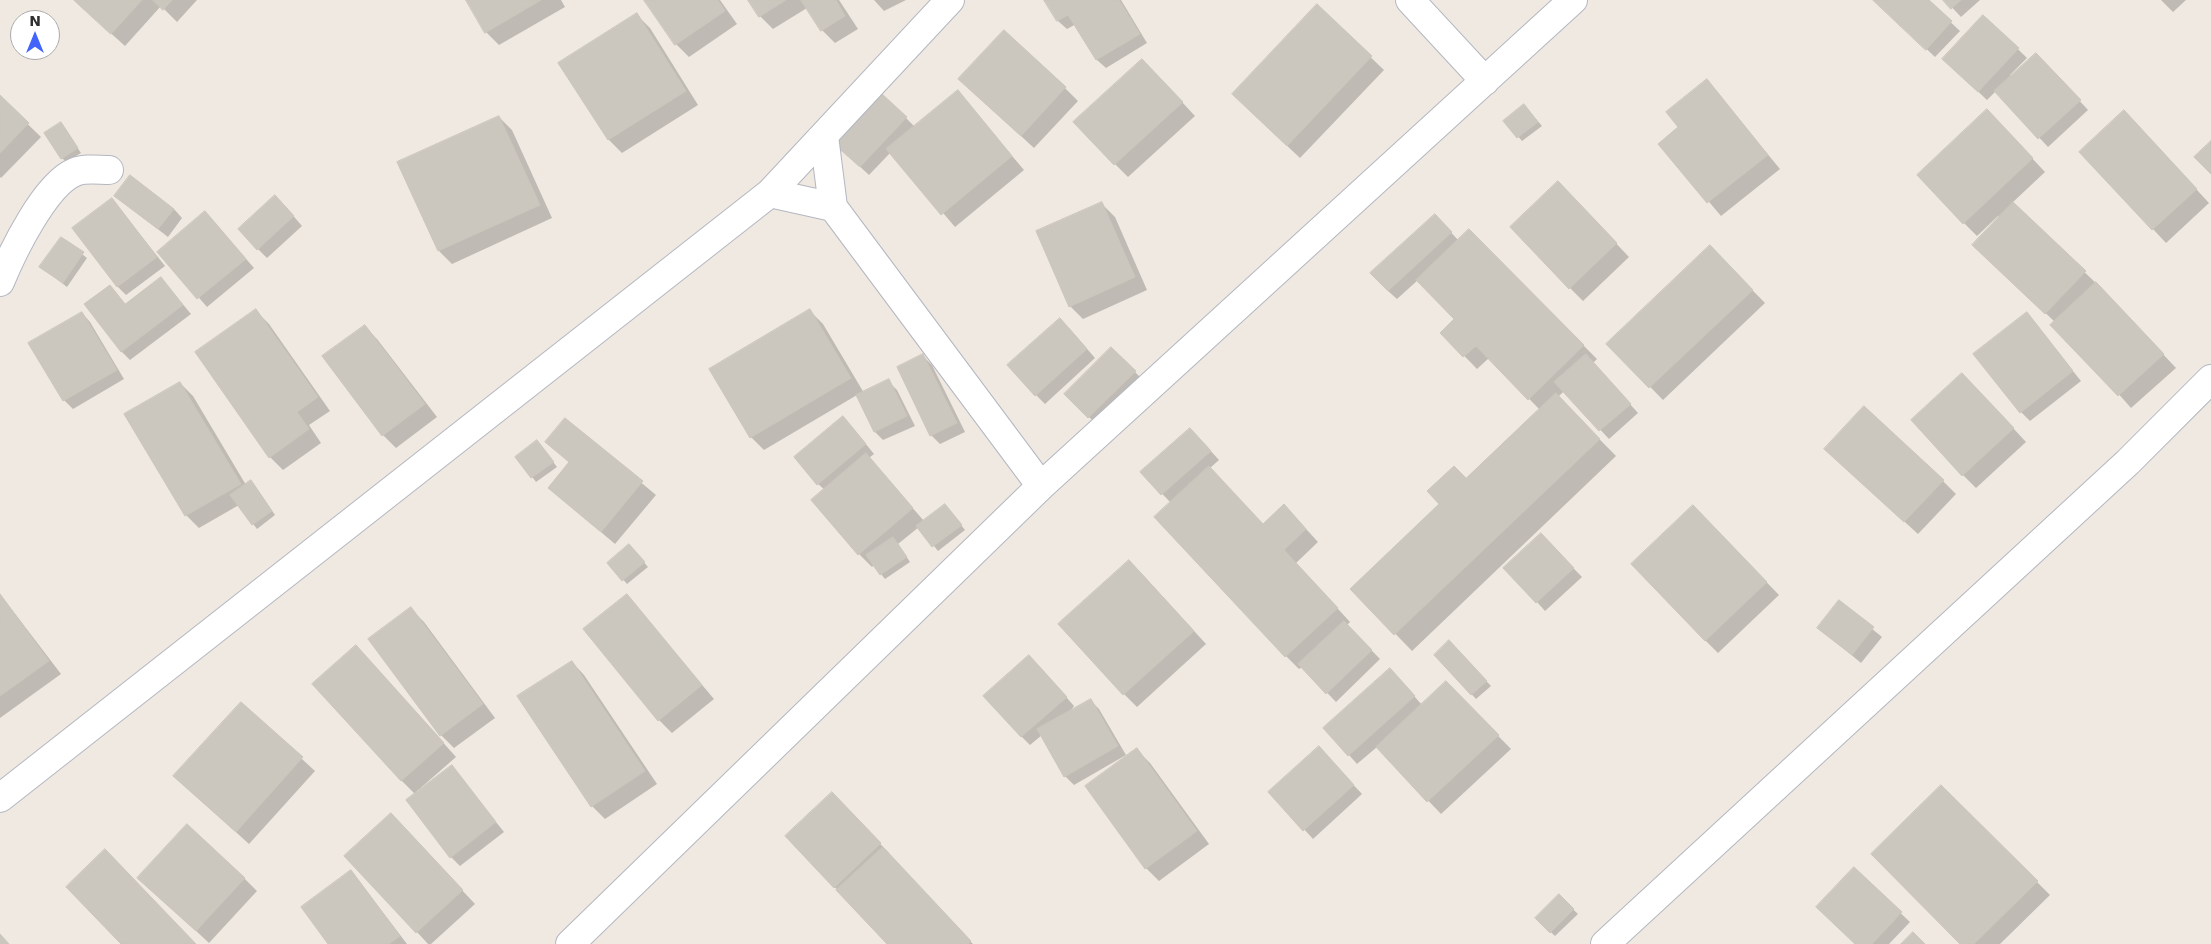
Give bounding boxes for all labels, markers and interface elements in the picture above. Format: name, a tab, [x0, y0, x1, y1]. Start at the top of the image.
north arrow	[10, 10, 60, 60]
text: N	[29, 13, 41, 29]

